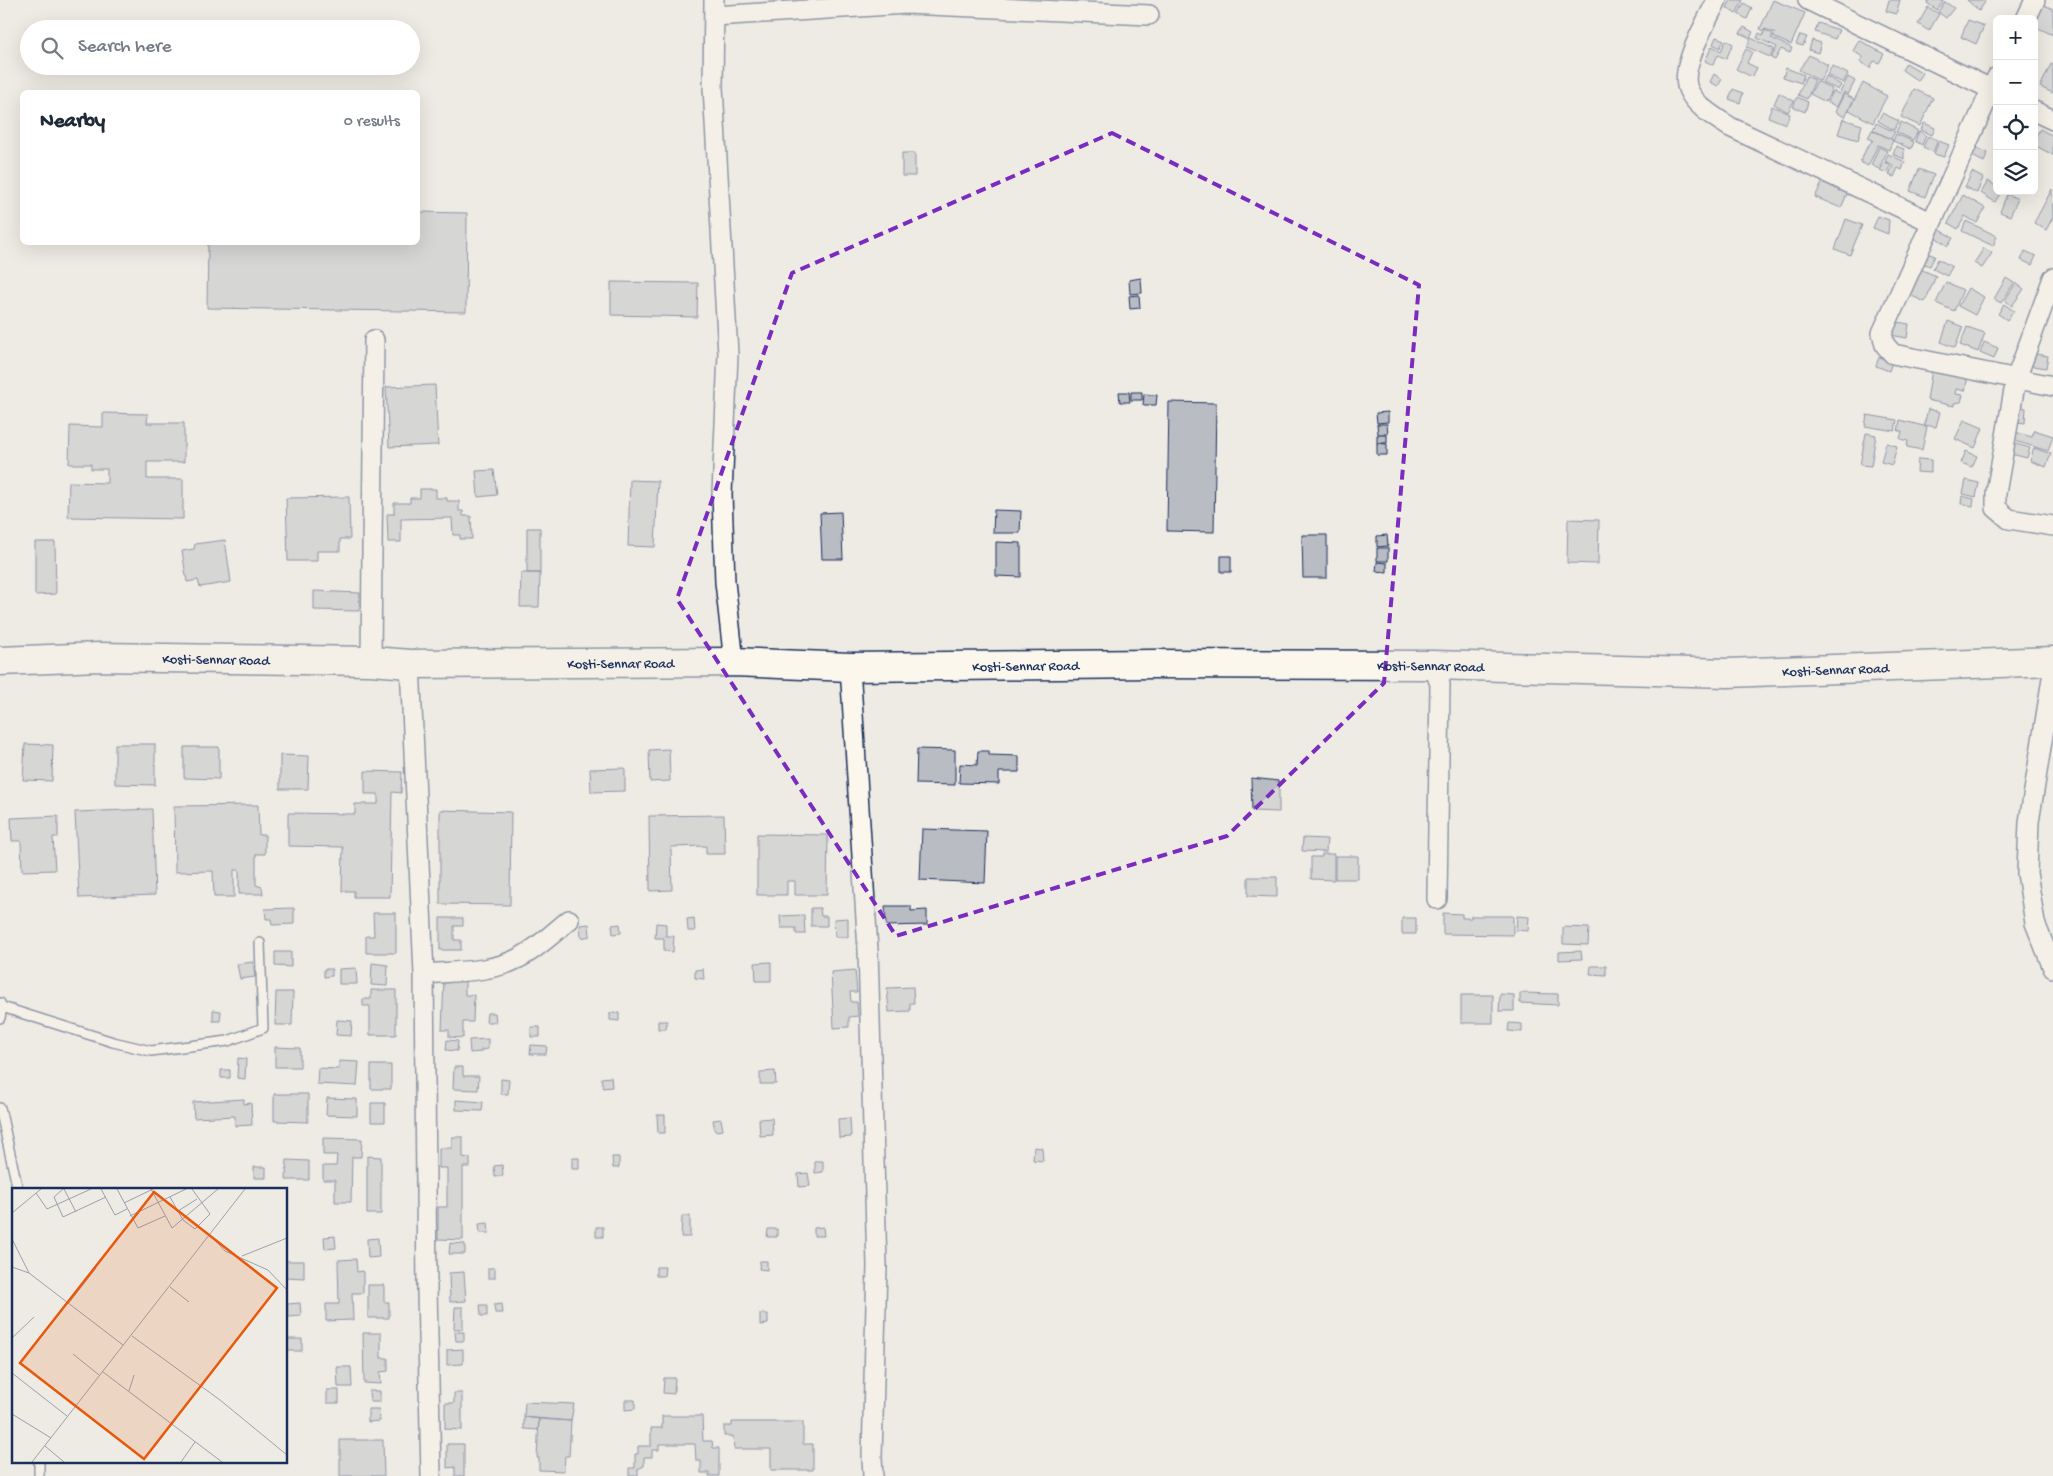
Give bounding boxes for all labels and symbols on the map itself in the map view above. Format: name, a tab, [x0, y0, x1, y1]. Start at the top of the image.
street label: Kosti-Sennar Road	[162, 652, 271, 671]
street label: Kosti-Sennar Road	[567, 656, 676, 674]
street label: Kosti-Sennar Road	[972, 659, 1081, 677]
street label: Kosti-Sennar Road	[1377, 659, 1486, 677]
street label: Kosti-Sennar Road	[1782, 661, 1891, 682]
inset map	[12, 1188, 288, 1464]

